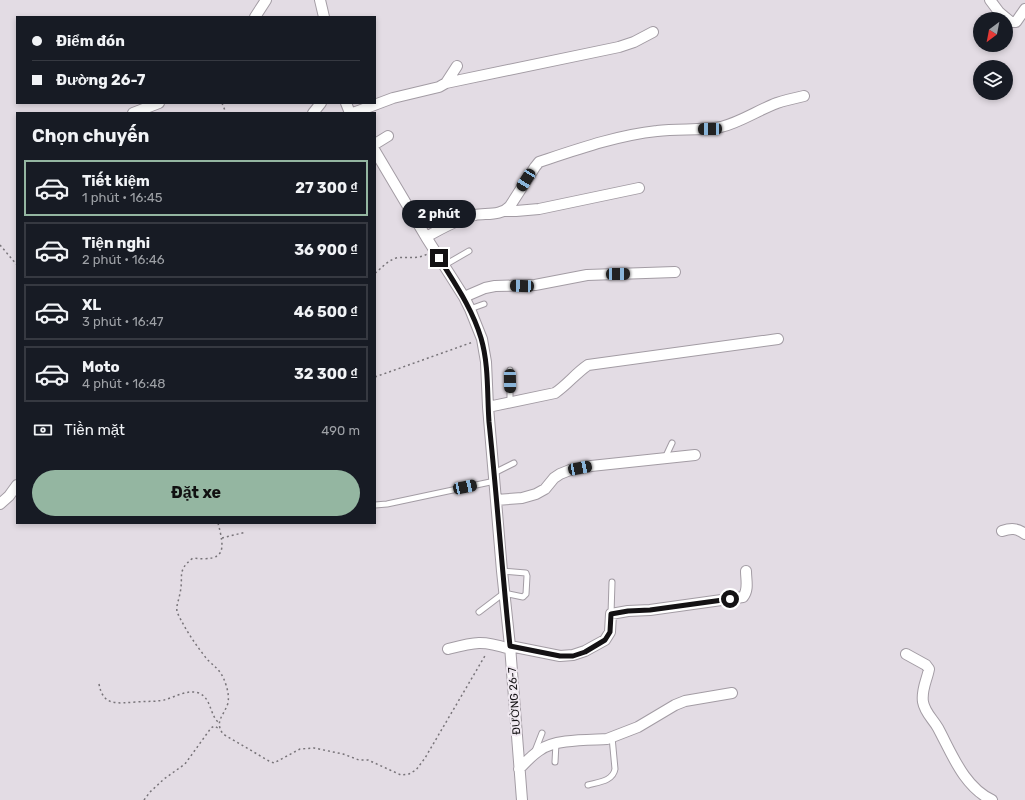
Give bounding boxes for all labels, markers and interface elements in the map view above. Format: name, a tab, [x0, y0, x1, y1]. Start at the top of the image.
north arrow	[973, 12, 1013, 52]
map controls	[973, 12, 1013, 100]
text: Điểm đón	[56, 32, 125, 50]
button: layers	[973, 60, 1013, 100]
text: Đường 26-7	[56, 71, 145, 89]
car	[698, 123, 722, 135]
text: Chọn chuyến	[32, 125, 149, 147]
car	[515, 167, 537, 193]
icon: car	[34, 170, 70, 206]
text: Tiết kiệm	[82, 172, 150, 190]
text: 27 300 ₫	[295, 179, 358, 197]
text: 1 phút · 16:45	[82, 190, 163, 205]
callout: 2 phút	[402, 200, 476, 228]
text: 2 phút	[418, 206, 460, 221]
icon: car	[34, 232, 70, 268]
text: Tiện nghi	[82, 234, 150, 252]
text: 36 900 ₫	[294, 241, 358, 259]
route end	[430, 249, 448, 267]
text: 2 phút · 16:46	[82, 252, 165, 267]
car	[606, 268, 630, 280]
car	[510, 280, 534, 292]
icon: car	[34, 294, 70, 330]
text: XL	[82, 296, 101, 314]
text: 46 500 ₫	[294, 303, 358, 321]
text: 3 phút · 16:47	[82, 314, 163, 329]
icon: car	[34, 356, 70, 392]
text: Moto	[82, 358, 120, 376]
text: 32 300 ₫	[294, 365, 358, 383]
car	[504, 369, 516, 393]
text: 4 phút · 16:48	[82, 376, 166, 391]
icon: cash	[32, 419, 54, 441]
text: Tiền mặt	[64, 421, 125, 439]
text: 490 m	[321, 423, 360, 438]
car	[567, 460, 593, 476]
button: Đặt xe	[32, 470, 360, 516]
car	[452, 479, 478, 495]
route start	[721, 590, 739, 608]
street label: ĐƯỜNG 26-7	[506, 666, 523, 735]

